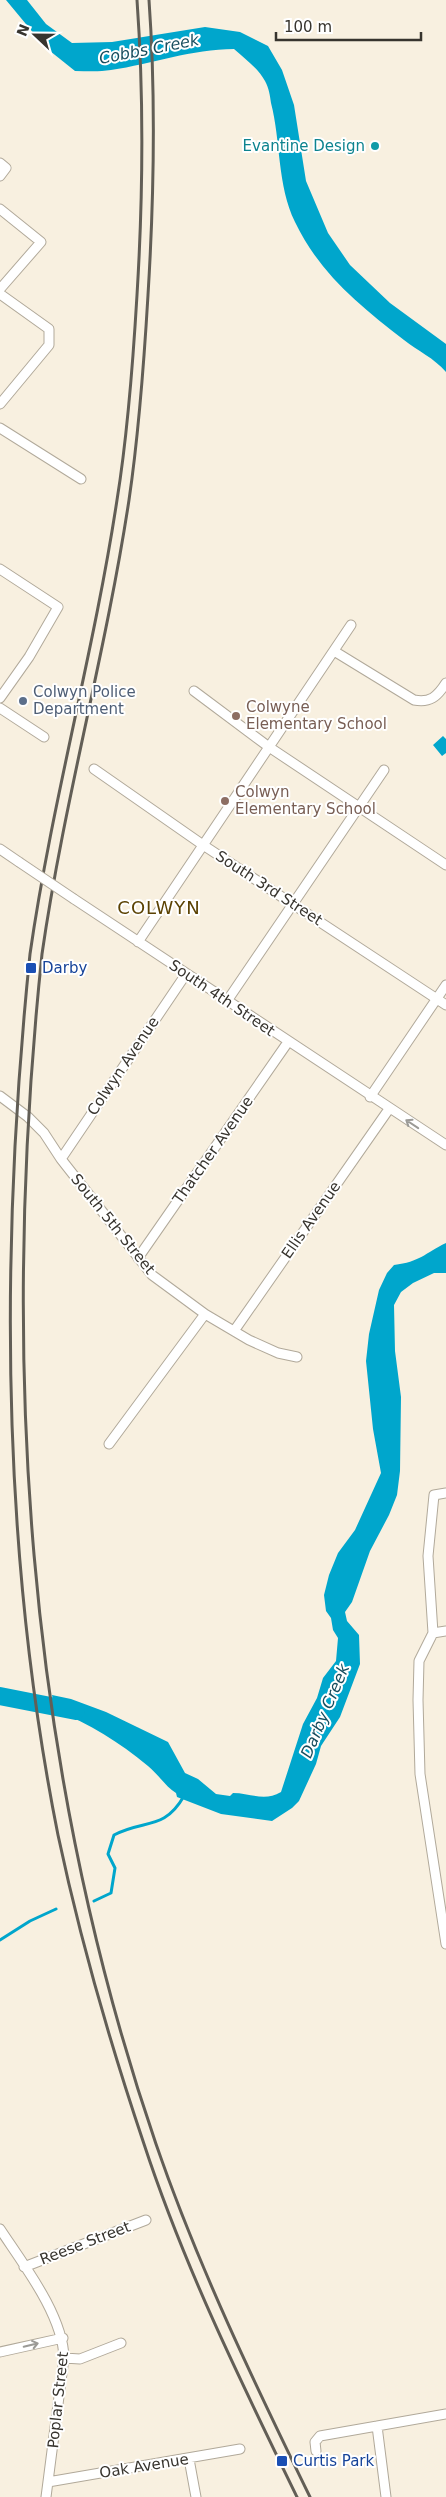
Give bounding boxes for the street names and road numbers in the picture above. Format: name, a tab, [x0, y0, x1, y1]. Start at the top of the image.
street label: South 3rd Street	[212, 847, 326, 929]
street label: South 4th Street	[166, 956, 278, 1040]
street label: Colwyn Avenue	[83, 1013, 163, 1119]
street label: Thatcher Avenue	[169, 1093, 257, 1208]
street label: South 5th Street	[67, 1170, 159, 1278]
street label: Ellis Avenue	[278, 1178, 344, 1262]
street label: Reese Street	[37, 2217, 133, 2269]
street label: Poplar Street	[44, 2351, 72, 2449]
street label: Oak Avenue	[98, 2450, 190, 2482]

